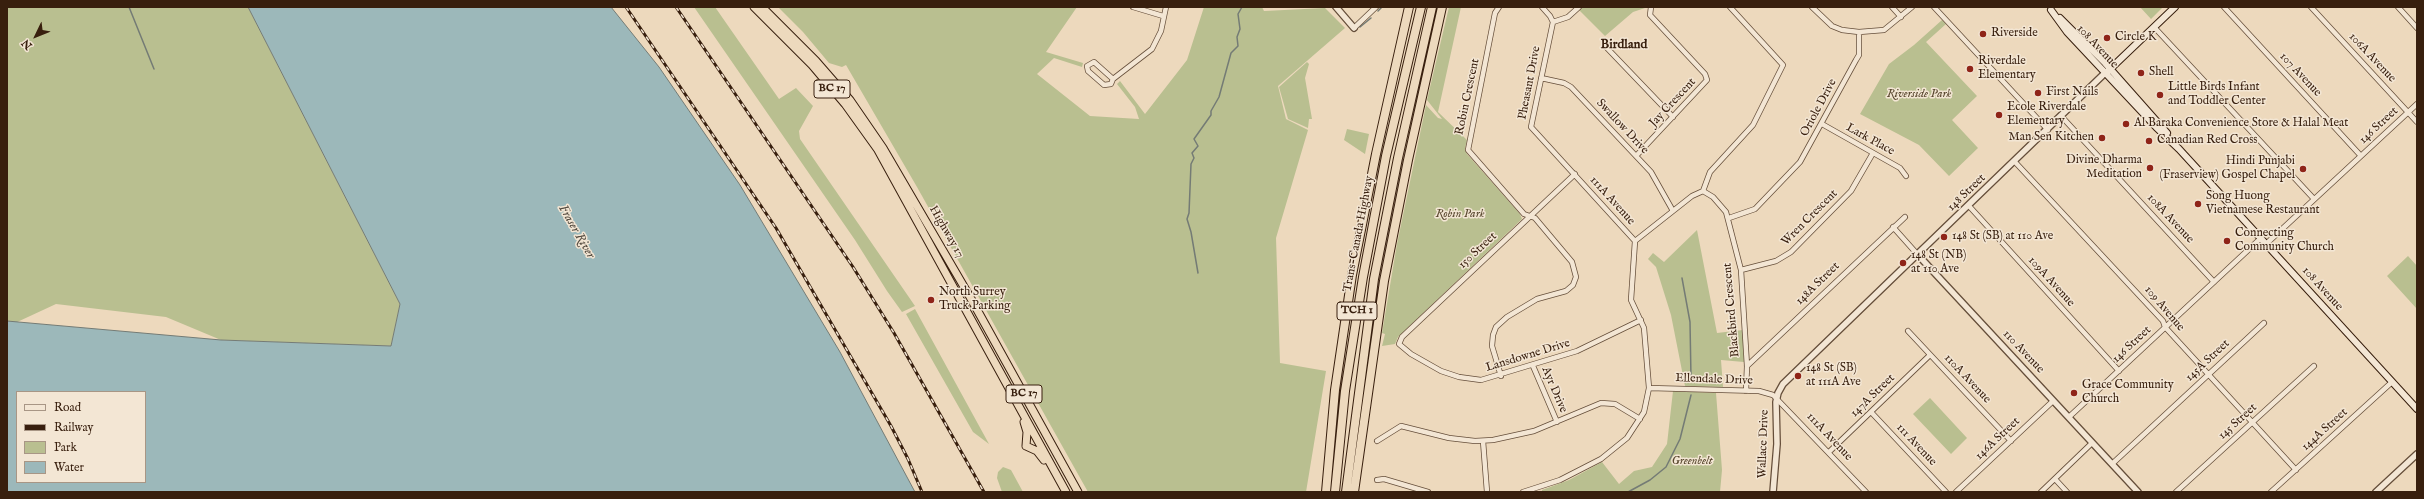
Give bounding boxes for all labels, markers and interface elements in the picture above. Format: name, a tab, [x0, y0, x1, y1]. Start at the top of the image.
north arrow	[16, 16, 56, 56]
street label: 108 Avenue	[2073, 22, 2121, 72]
place label: Riverside	[1991, 27, 2038, 41]
marker: Riverside	[1978, 29, 1988, 39]
street label: 106A Avenue	[2345, 30, 2399, 86]
place label: Circle K	[2115, 31, 2156, 45]
marker: Circle K	[2102, 33, 2112, 43]
text: N	[19, 36, 36, 52]
district label: Birdland	[1601, 37, 1647, 53]
street label: Pheasant Drive	[1516, 45, 1544, 121]
street label: 107 Avenue	[2276, 50, 2324, 100]
place label: Riverdale Elementary	[1978, 55, 2036, 83]
street label: Robin Crescent	[1453, 57, 1483, 137]
marker: Riverdale Elementary	[1965, 64, 1975, 74]
place label: Shell	[2149, 66, 2174, 80]
marker: Shell	[2136, 68, 2146, 78]
street label: Jay Crescent	[1647, 75, 1699, 131]
street label: Oriole Drive	[1798, 77, 1840, 139]
road number: BC 17	[814, 80, 850, 98]
place label: Little Birds Infant and Toddler Center	[2168, 81, 2266, 109]
place label: First Nails	[2046, 86, 2098, 100]
park label: Riverside Park	[1887, 88, 1951, 102]
marker: First Nails	[2033, 88, 2043, 98]
marker: Little Birds Infant and Toddler Center	[2155, 90, 2165, 100]
street label: Swallow Drive	[1593, 96, 1651, 158]
place label: Ecole Riverdale Elementary	[2007, 101, 2086, 129]
street label: 146 Street	[2357, 104, 2401, 148]
marker: Ecole Riverdale Elementary	[1994, 110, 2004, 120]
place label: Al Baraka Convenience Store & Halal Meat	[2134, 117, 2348, 131]
marker: Al Baraka Convenience Store & Halal Meat	[2121, 119, 2131, 129]
street label: Lark Place	[1843, 121, 1897, 159]
place label: Man Sen Kitchen	[2008, 131, 2094, 145]
marker: Man Sen Kitchen	[2097, 133, 2107, 143]
place label: Canadian Red Cross	[2157, 134, 2258, 148]
marker: Canadian Red Cross	[2144, 136, 2154, 146]
place label: Divine Dharma Meditation	[2066, 154, 2142, 182]
place label: Hindi Punjabi (Fraserview) Gospel Chapel	[2159, 155, 2295, 183]
marker: Divine Dharma Meditation	[2145, 163, 2155, 173]
marker: Hindi Punjabi (Fraserview) Gospel Chapel	[2298, 164, 2308, 174]
street label: 148 Street	[1945, 171, 1989, 215]
street label: 111A Avenue	[1586, 174, 1638, 228]
street label: Trans-Canada Highway	[1341, 175, 1377, 293]
street label: Wren Crescent	[1779, 187, 1841, 249]
place label: Song Huong Vietnamese Restaurant	[2206, 190, 2320, 218]
street label: 108A Avenue	[2143, 191, 2197, 247]
marker: Song Huong Vietnamese Restaurant	[2193, 199, 2203, 209]
water label: Fraser River	[554, 202, 598, 262]
street label: Highway 17	[925, 203, 967, 261]
park label: Robin Park	[1435, 208, 1485, 222]
place label: Connecting Community Church	[2235, 227, 2334, 255]
street label: 150 Street	[1456, 230, 1500, 272]
place label: 148 St (SB) at 110 Ave	[1952, 230, 2053, 244]
marker: 148 St (SB) at 110 Ave	[1939, 232, 1949, 242]
marker: Connecting Community Church	[2222, 236, 2232, 246]
place label: 148 St (NB) at 110 Ave	[1911, 249, 1966, 277]
street label: 109A Avenue	[2025, 254, 2077, 310]
marker: 148 St (NB) at 110 Ave	[1898, 258, 1908, 268]
street label: 148A Street	[1793, 260, 1843, 308]
street label: Blackbird Crescent	[1721, 262, 1743, 358]
street label: 108 Avenue	[2298, 264, 2346, 314]
street label: 109 Avenue	[2141, 283, 2187, 335]
place label: North Surrey Truck Parking	[939, 286, 1011, 314]
marker: North Surrey Truck Parking	[926, 295, 936, 305]
road number: TCH 1	[1337, 302, 1377, 320]
street label: 146 Street	[2110, 323, 2154, 367]
street label: 110 Avenue	[1999, 327, 2047, 377]
street label: Lansdowne Drive	[1484, 336, 1572, 376]
street label: 145A Street	[2183, 337, 2233, 385]
street label: 110A Avenue	[1941, 351, 1993, 407]
place label: 148 St (SB) at 111A Ave	[1806, 362, 1861, 390]
street label: Ayr Drive	[1538, 365, 1570, 415]
street label: Ellendale Drive	[1675, 371, 1753, 389]
marker: 148 St (SB) at 111A Ave	[1793, 371, 1803, 381]
street label: 147A Street	[1848, 371, 1898, 421]
place label: Grace Community Church	[2082, 379, 2174, 407]
road number: BC 17	[1006, 385, 1042, 403]
marker: Grace Community Church	[2069, 388, 2079, 398]
legend	[16, 391, 146, 483]
text: Road	[54, 400, 81, 415]
street label: 145 Street	[2216, 401, 2260, 443]
street label: 144A Street	[2299, 406, 2351, 454]
street label: Wallace Drive	[1756, 409, 1772, 479]
street label: 111A Avenue	[1803, 410, 1855, 464]
street label: 146A Street	[1973, 415, 2023, 463]
text: Railway	[54, 420, 93, 435]
street label: 111 Avenue	[1893, 421, 1939, 469]
text: Park	[54, 440, 77, 455]
park label: Greenbelt	[1671, 455, 1713, 469]
text: Water	[54, 460, 84, 475]

